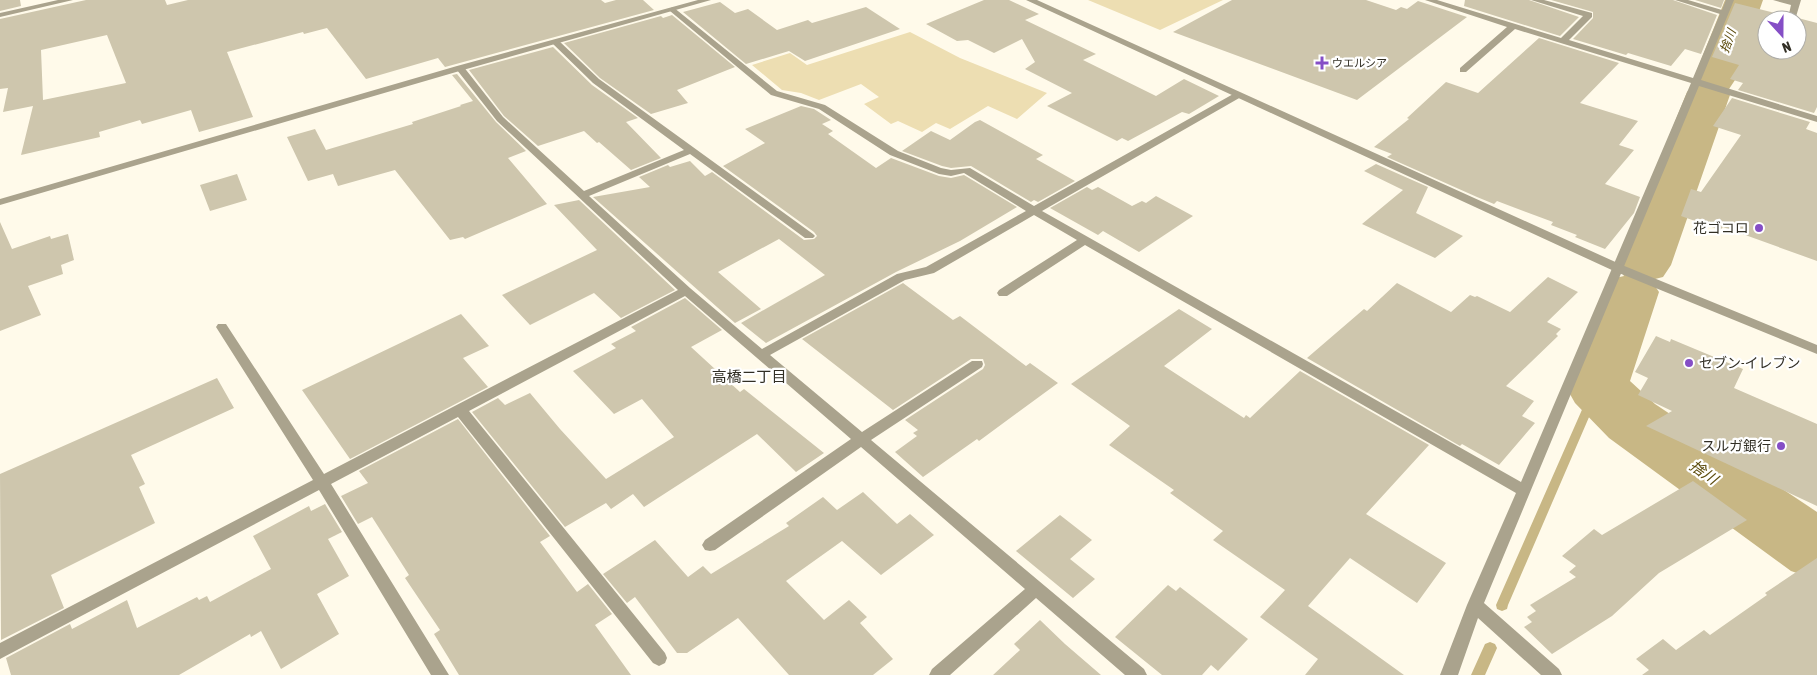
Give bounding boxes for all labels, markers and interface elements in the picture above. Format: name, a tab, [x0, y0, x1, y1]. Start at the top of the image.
north arrow	[1757, 10, 1807, 60]
water label: 捨川	[1717, 25, 1739, 55]
text: N	[1780, 38, 1793, 56]
marker: ウエルシア	[1316, 57, 1328, 69]
place label: ウエルシア	[1332, 57, 1387, 69]
place label: 花ゴコロ	[1693, 220, 1749, 236]
marker: 花ゴコロ	[1753, 222, 1765, 234]
place label: セブン-イレブン	[1699, 355, 1801, 371]
marker: セブン-イレブン	[1683, 357, 1695, 369]
district label: 高橋二丁目	[711, 368, 787, 385]
place label: スルガ銀行	[1701, 438, 1771, 454]
marker: スルガ銀行	[1775, 440, 1787, 452]
water label: 捨川	[1687, 456, 1723, 489]

